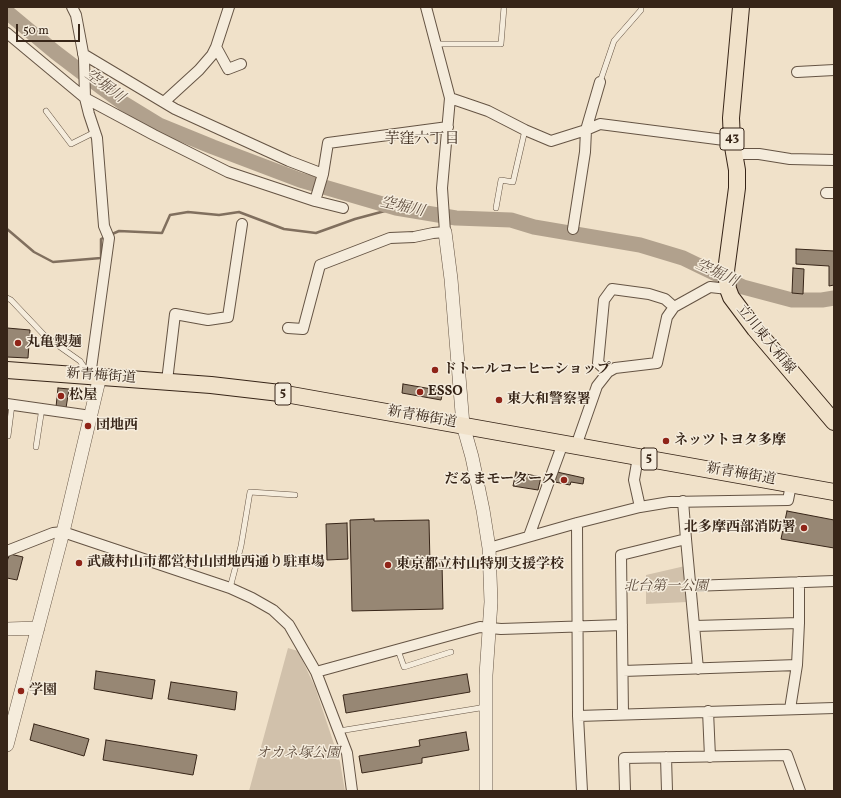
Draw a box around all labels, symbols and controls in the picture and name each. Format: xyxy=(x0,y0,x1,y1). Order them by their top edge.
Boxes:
scale bar xyxy=(18,16,82,42)
text: 50 m xyxy=(23,23,49,39)
water label: 空堀川 xyxy=(81,66,127,108)
road number: 43 xyxy=(720,128,744,150)
district label: 芋窪六丁目 xyxy=(385,131,459,149)
water label: 空堀川 xyxy=(378,194,426,222)
water label: 空堀川 xyxy=(692,256,740,292)
street label: 立川東大和線 xyxy=(732,302,798,378)
place label: 丸亀製麺 xyxy=(26,335,82,351)
marker: 丸亀製麺 xyxy=(13,338,23,348)
place label: ドトールコーヒーショップ xyxy=(443,362,610,378)
marker: ドトールコーヒーショップ xyxy=(430,365,440,375)
street label: 新青梅街道 xyxy=(65,366,137,388)
road number: 5 xyxy=(275,383,291,405)
place label: ESSO xyxy=(428,384,463,400)
marker: ESSO xyxy=(415,387,425,397)
place label: 松屋 xyxy=(69,388,97,404)
marker: 松屋 xyxy=(56,391,66,401)
place label: 東大和警察署 xyxy=(507,392,591,408)
marker: 東大和警察署 xyxy=(494,395,504,405)
street label: 新青梅街道 xyxy=(386,404,458,432)
place label: 団地西 xyxy=(96,418,138,434)
marker: 団地西 xyxy=(83,421,93,431)
place label: ネッツトヨタ多摩 xyxy=(674,433,786,449)
marker: ネッツトヨタ多摩 xyxy=(661,436,671,446)
road number: 5 xyxy=(641,448,657,470)
street label: 新青梅街道 xyxy=(705,461,777,489)
place label: だるまモータース xyxy=(445,472,556,488)
marker: だるまモータース xyxy=(559,475,569,485)
place label: 北多摩西部消防署 xyxy=(684,520,796,536)
marker: 北多摩西部消防署 xyxy=(799,523,809,533)
place label: 武蔵村山市都営村山団地西通り駐車場 xyxy=(87,555,325,571)
place label: 東京都立村山特別支援学校 xyxy=(396,557,564,573)
marker: 武蔵村山市都営村山団地西通り駐車場 xyxy=(74,558,84,568)
marker: 東京都立村山特別支援学校 xyxy=(383,560,393,570)
park label: 北台第一公園 xyxy=(624,579,708,595)
place label: 学園 xyxy=(29,683,57,699)
marker: 学園 xyxy=(16,686,26,696)
park label: オカネ塚公園 xyxy=(256,746,340,762)

